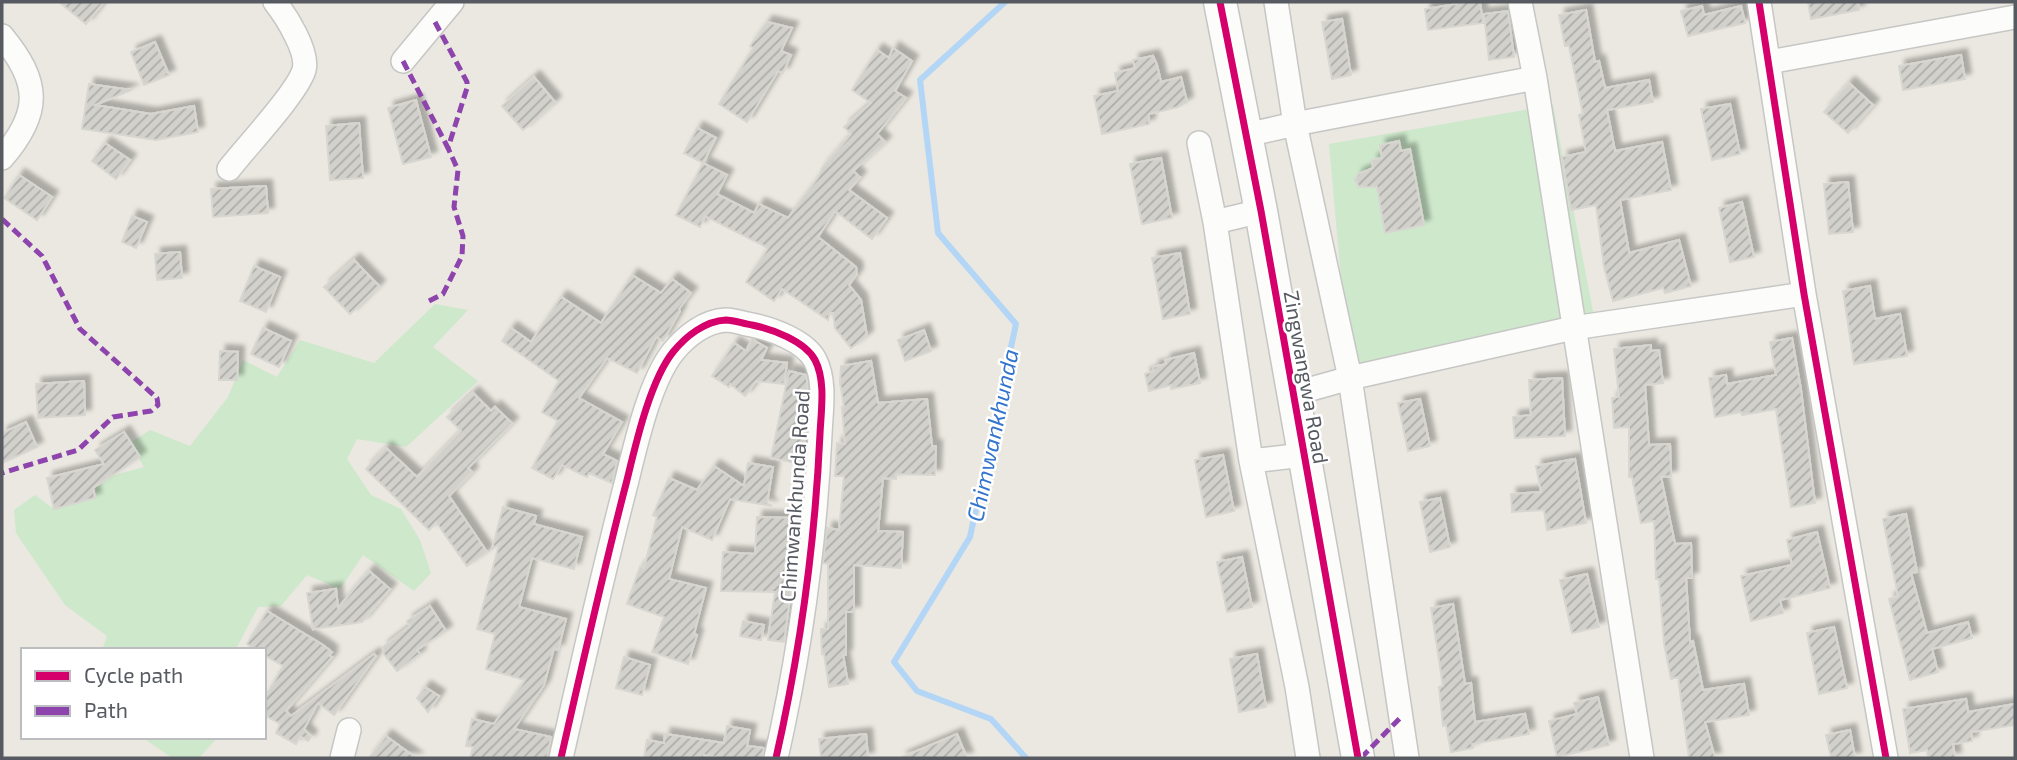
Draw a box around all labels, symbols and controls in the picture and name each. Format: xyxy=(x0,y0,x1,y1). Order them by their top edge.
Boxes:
street label: Zingwangwa Road xyxy=(1279,288,1335,466)
water label: Chimwankhunda xyxy=(960,346,1024,524)
street label: Chimwankhunda Road xyxy=(774,389,814,603)
legend xyxy=(21,648,266,739)
text: Cycle path xyxy=(84,662,183,687)
text: Path xyxy=(84,697,128,722)

